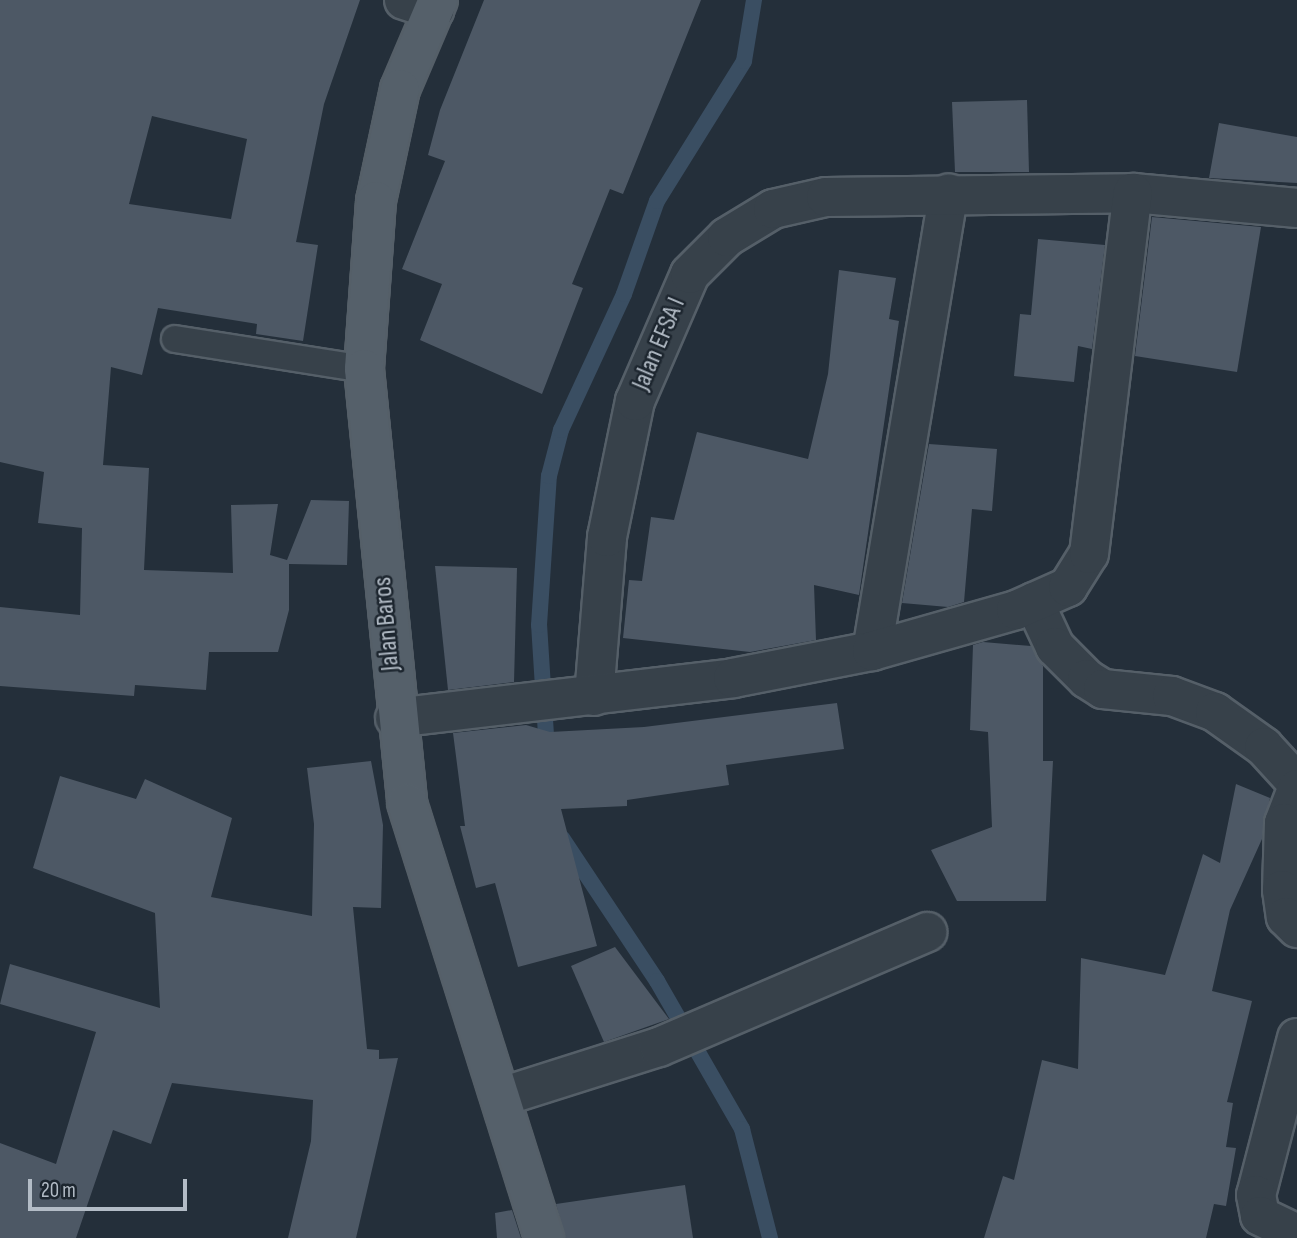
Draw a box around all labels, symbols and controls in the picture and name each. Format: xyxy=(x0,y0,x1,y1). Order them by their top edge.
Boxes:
street label: Jalan EFSA I xyxy=(626,293,692,395)
street label: Jalan Baros xyxy=(367,576,407,672)
scale bar xyxy=(32,1164,191,1208)
text: 20 m xyxy=(41,1178,76,1203)

